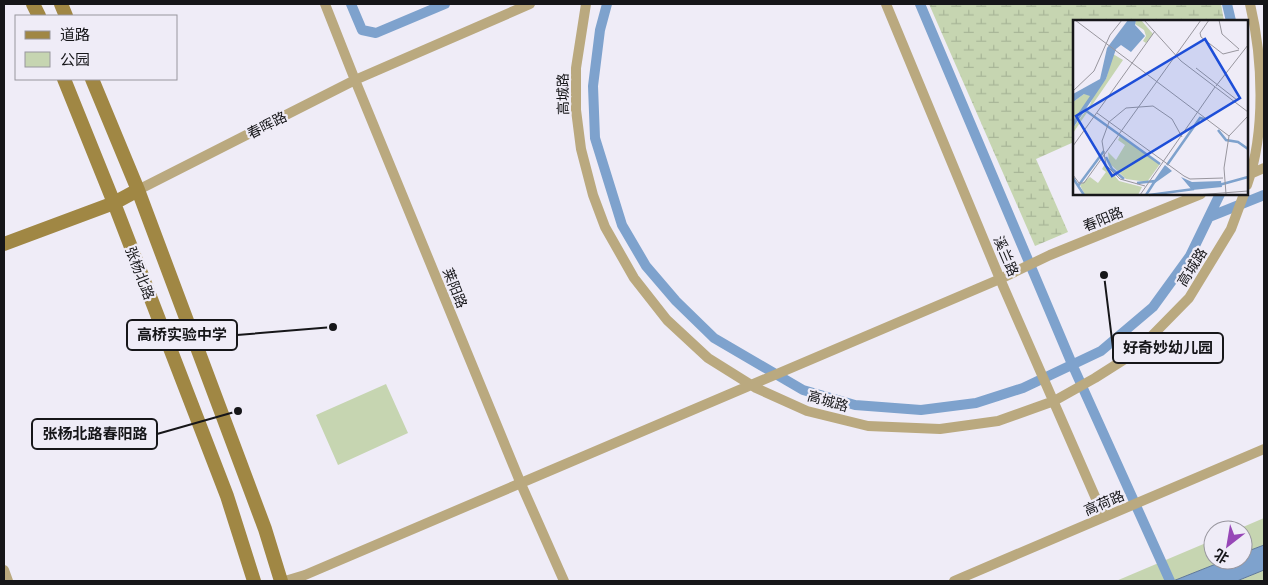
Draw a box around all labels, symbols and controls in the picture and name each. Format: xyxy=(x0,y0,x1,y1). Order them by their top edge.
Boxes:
legend xyxy=(15,15,178,80)
inset map xyxy=(1073,20,1248,195)
text: 道路 xyxy=(60,26,90,44)
text: 公园 xyxy=(60,51,90,69)
street label: 高城路 xyxy=(555,73,571,115)
street label: 春晖路 xyxy=(245,108,289,142)
street label: 春阳路 xyxy=(1081,204,1125,234)
street label: 溪兰路 xyxy=(990,234,1022,278)
street label: 张杨北路 xyxy=(122,244,158,302)
street label: 高城路 xyxy=(1174,245,1210,289)
street label: 莱阳路 xyxy=(440,266,470,310)
callout: 高桥实验中学 xyxy=(127,320,237,350)
text: 高桥实验中学 xyxy=(137,326,227,344)
callout: 好奇妙幼儿园 xyxy=(1113,333,1223,363)
text: 好奇妙幼儿园 xyxy=(1123,339,1213,357)
street label: 高城路 xyxy=(806,388,850,414)
callout: 张杨北路春阳路 xyxy=(32,419,157,449)
text: 张杨北路春阳路 xyxy=(42,425,148,443)
street label: 高荷路 xyxy=(1082,487,1126,519)
north arrow xyxy=(1203,520,1253,570)
text: 北 xyxy=(1211,546,1231,567)

